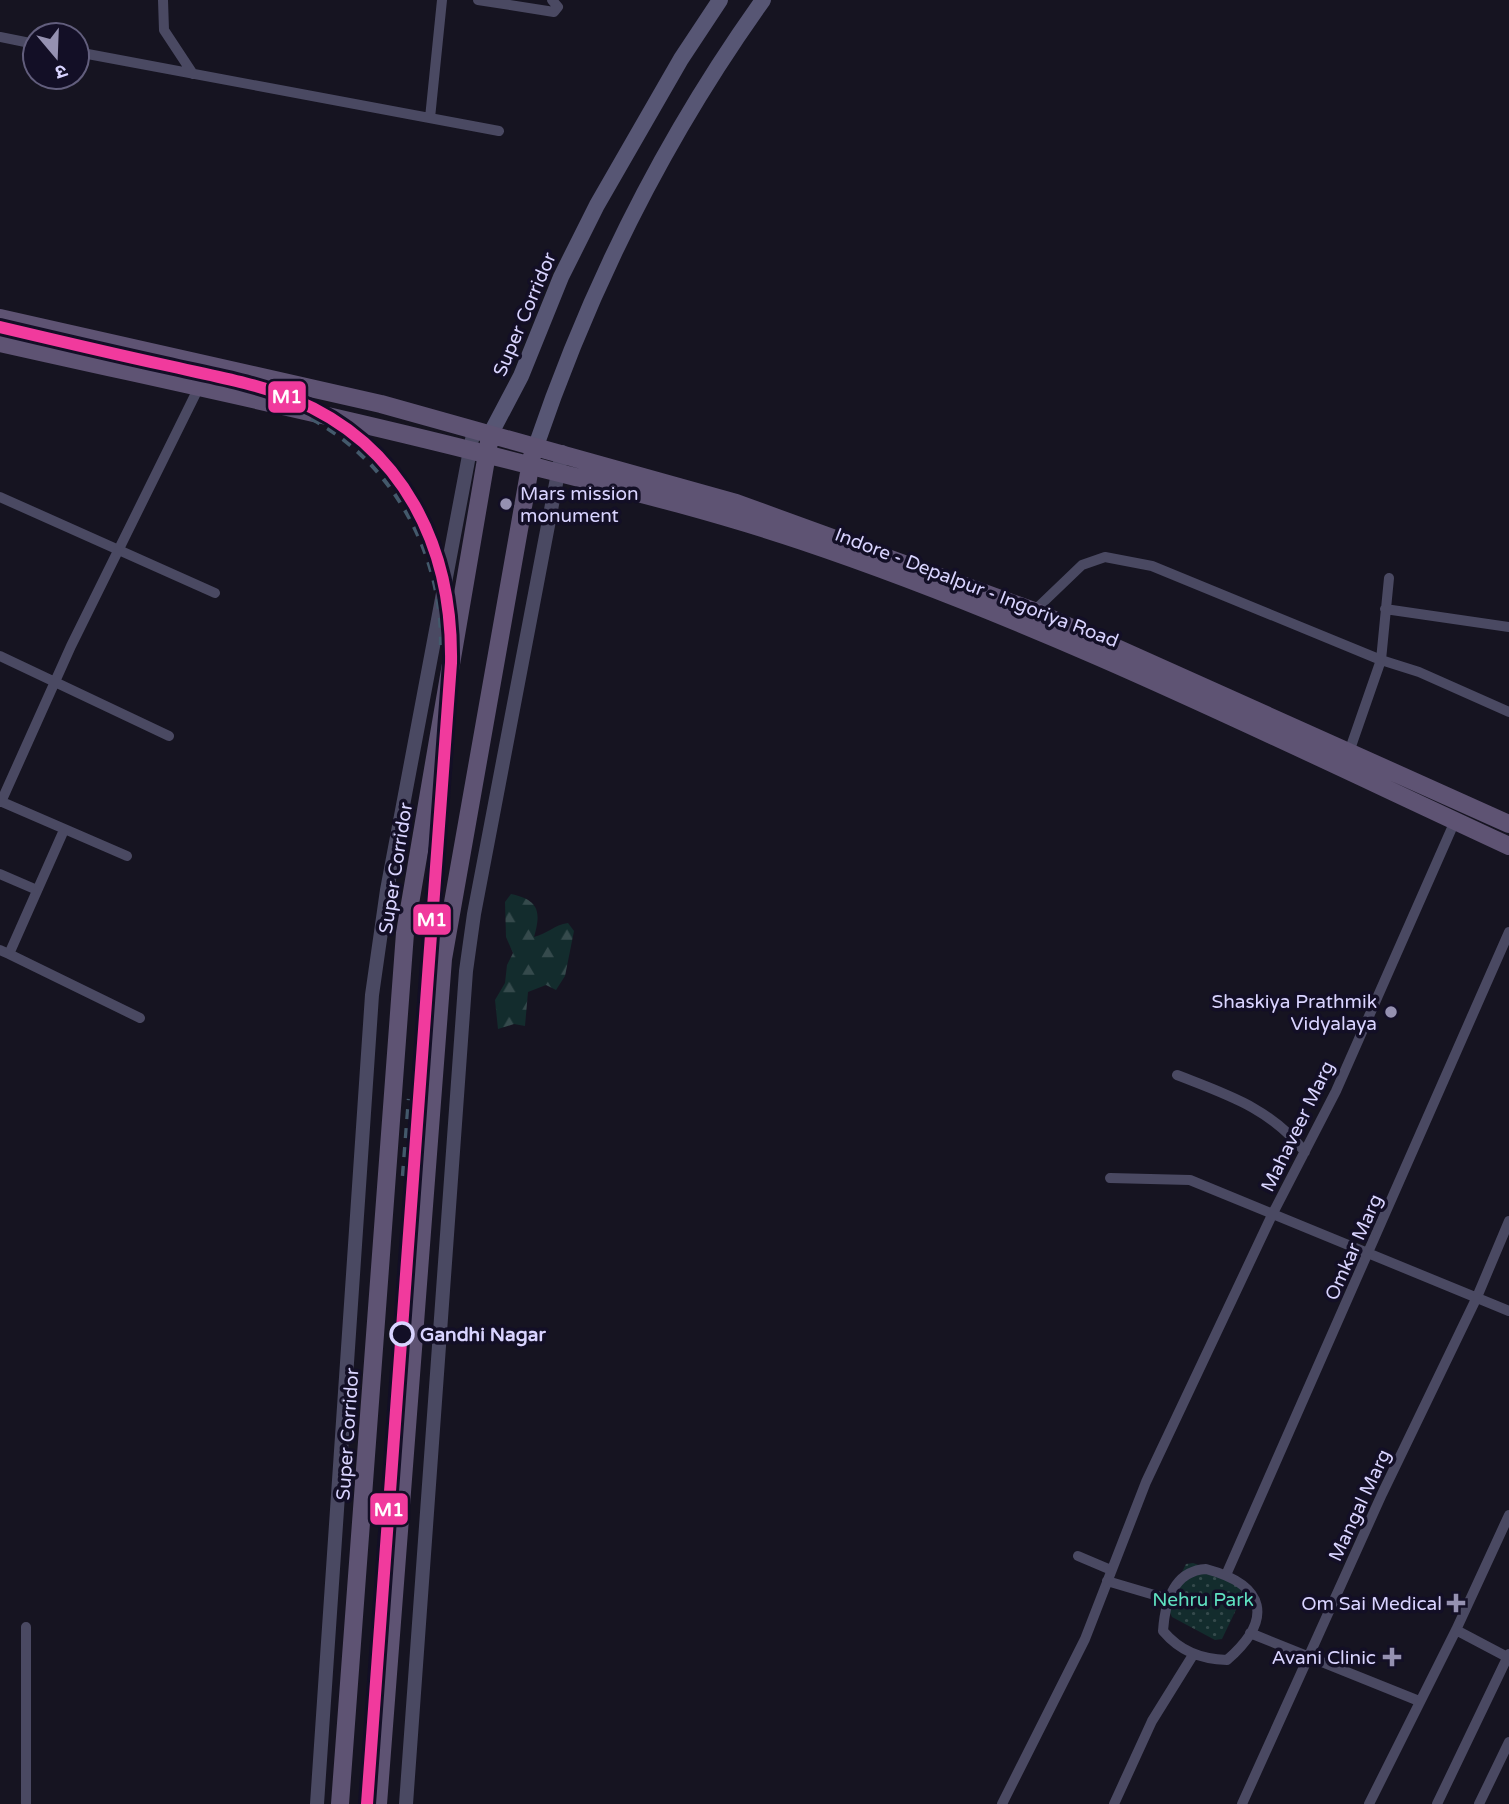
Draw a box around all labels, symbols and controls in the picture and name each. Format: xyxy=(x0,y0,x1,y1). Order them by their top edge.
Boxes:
north arrow xyxy=(21,21,91,91)
text: उ xyxy=(52,59,70,84)
street label: Super Corridor xyxy=(489,248,561,380)
line badge: M1 xyxy=(267,380,307,414)
text: M1 xyxy=(272,386,302,408)
place label: Mars mission monument xyxy=(520,483,639,527)
marker: Mars mission monument xyxy=(498,496,514,512)
street label: Indore - Depalpur - Ingoriya Road xyxy=(832,524,1122,652)
street label: Super Corridor xyxy=(375,800,417,935)
line badge: M1 xyxy=(412,903,452,936)
text: M1 xyxy=(417,909,447,931)
place label: Shaskiya Prathmik Vidyalaya xyxy=(1212,991,1377,1035)
marker: Shaskiya Prathmik Vidyalaya xyxy=(1383,1004,1399,1020)
street label: Mahaveer Marg xyxy=(1257,1057,1339,1195)
street label: Omkar Marg xyxy=(1321,1191,1387,1304)
marker: Gandhi Nagar xyxy=(390,1322,414,1346)
place label: Gandhi Nagar xyxy=(420,1324,546,1347)
street label: Super Corridor xyxy=(332,1366,364,1501)
street label: Mangal Marg xyxy=(1324,1446,1395,1565)
line badge: M1 xyxy=(369,1492,409,1526)
text: M1 xyxy=(374,1499,404,1521)
park label: Nehru Park xyxy=(1152,1589,1254,1611)
place label: Om Sai Medical xyxy=(1301,1593,1442,1615)
marker: Om Sai Medical xyxy=(1448,1595,1464,1611)
place label: Avani Clinic xyxy=(1272,1647,1376,1669)
marker: Avani Clinic xyxy=(1382,1647,1402,1667)

